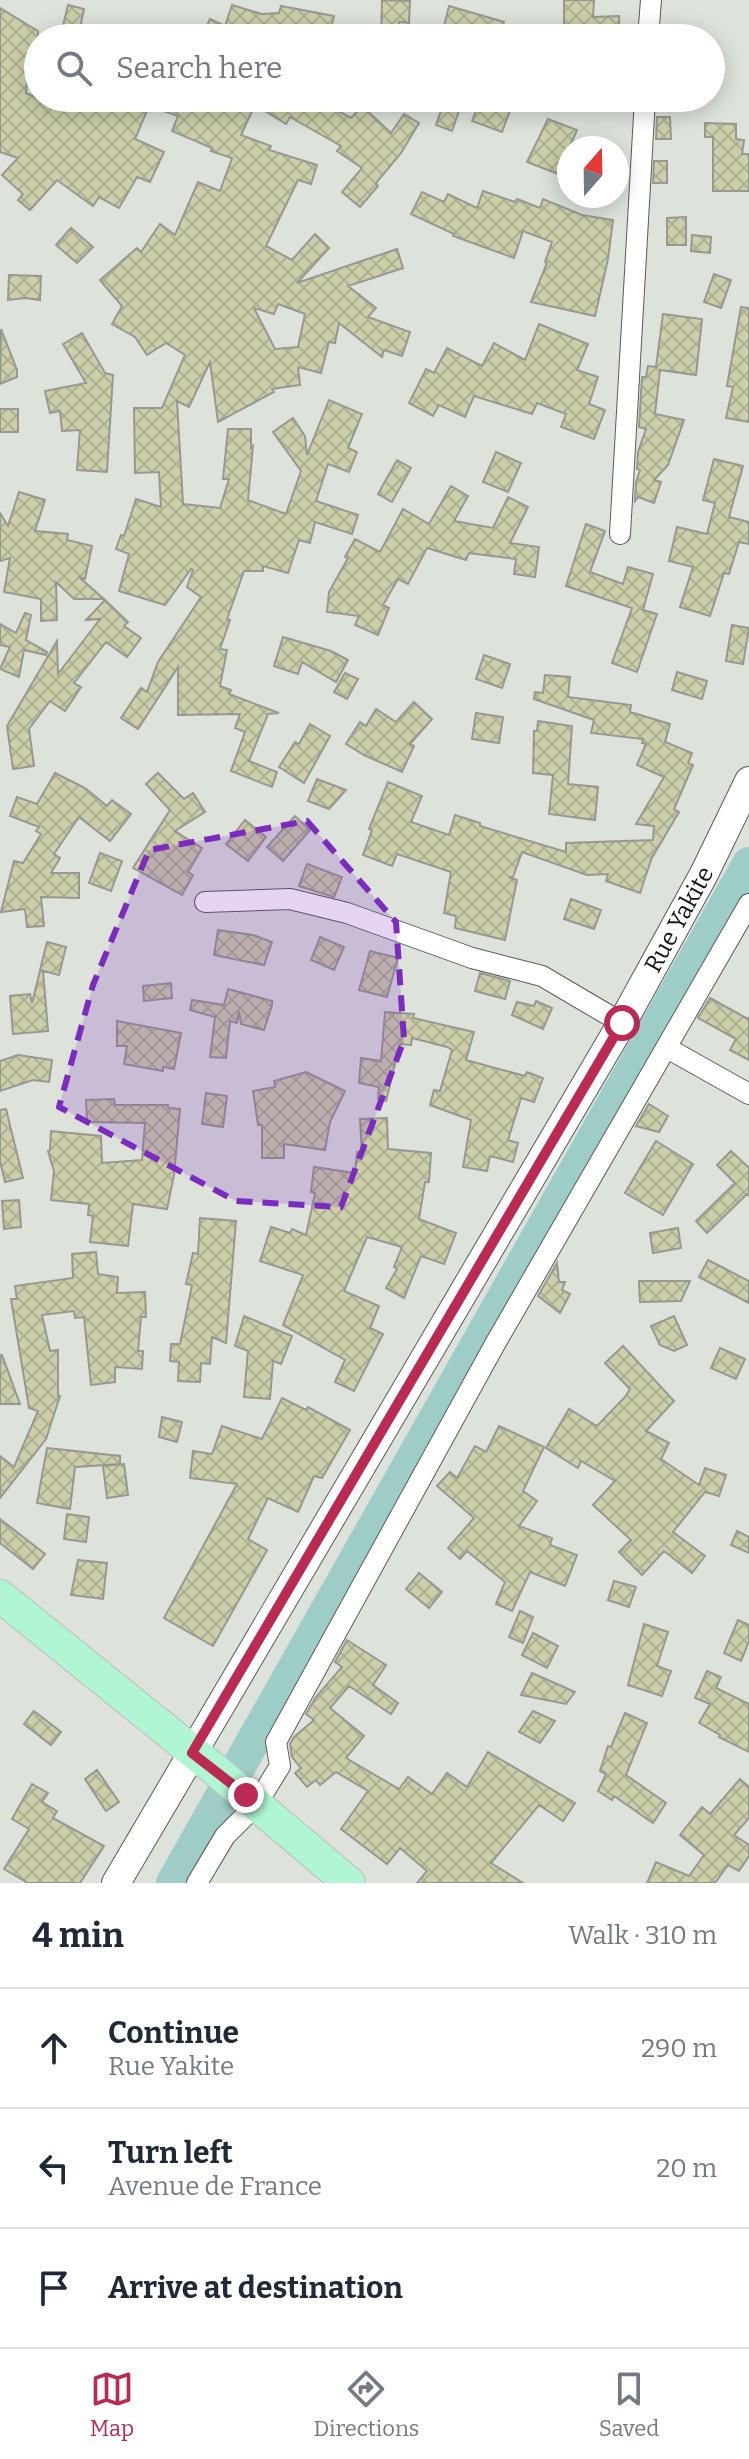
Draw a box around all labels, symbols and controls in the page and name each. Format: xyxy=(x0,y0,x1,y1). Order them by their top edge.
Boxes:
search box xyxy=(24,24,725,112)
icon: search xyxy=(52,46,96,90)
text: Search here xyxy=(116,50,283,86)
north arrow xyxy=(557,136,629,208)
street label: Rue Yakite xyxy=(639,862,719,977)
route start xyxy=(604,1005,640,1041)
route end xyxy=(228,1777,264,1813)
text: 4 min xyxy=(32,1915,124,1956)
text: Walk · 310 m xyxy=(568,1920,717,1951)
text: Continue xyxy=(108,2015,239,2051)
icon: ahead xyxy=(32,2026,76,2070)
text: 290 m xyxy=(641,2033,717,2064)
text: Rue Yakite xyxy=(108,2051,234,2082)
text: Turn left xyxy=(108,2135,233,2171)
icon: left xyxy=(32,2146,76,2190)
text: 20 m xyxy=(656,2153,717,2184)
text: Avenue de France xyxy=(108,2171,322,2202)
icon: arrive xyxy=(32,2266,76,2310)
text: Arrive at destination xyxy=(108,2270,403,2306)
tab: Map xyxy=(90,2367,134,2442)
tab: Directions xyxy=(314,2367,419,2442)
tab: Saved xyxy=(599,2367,659,2442)

